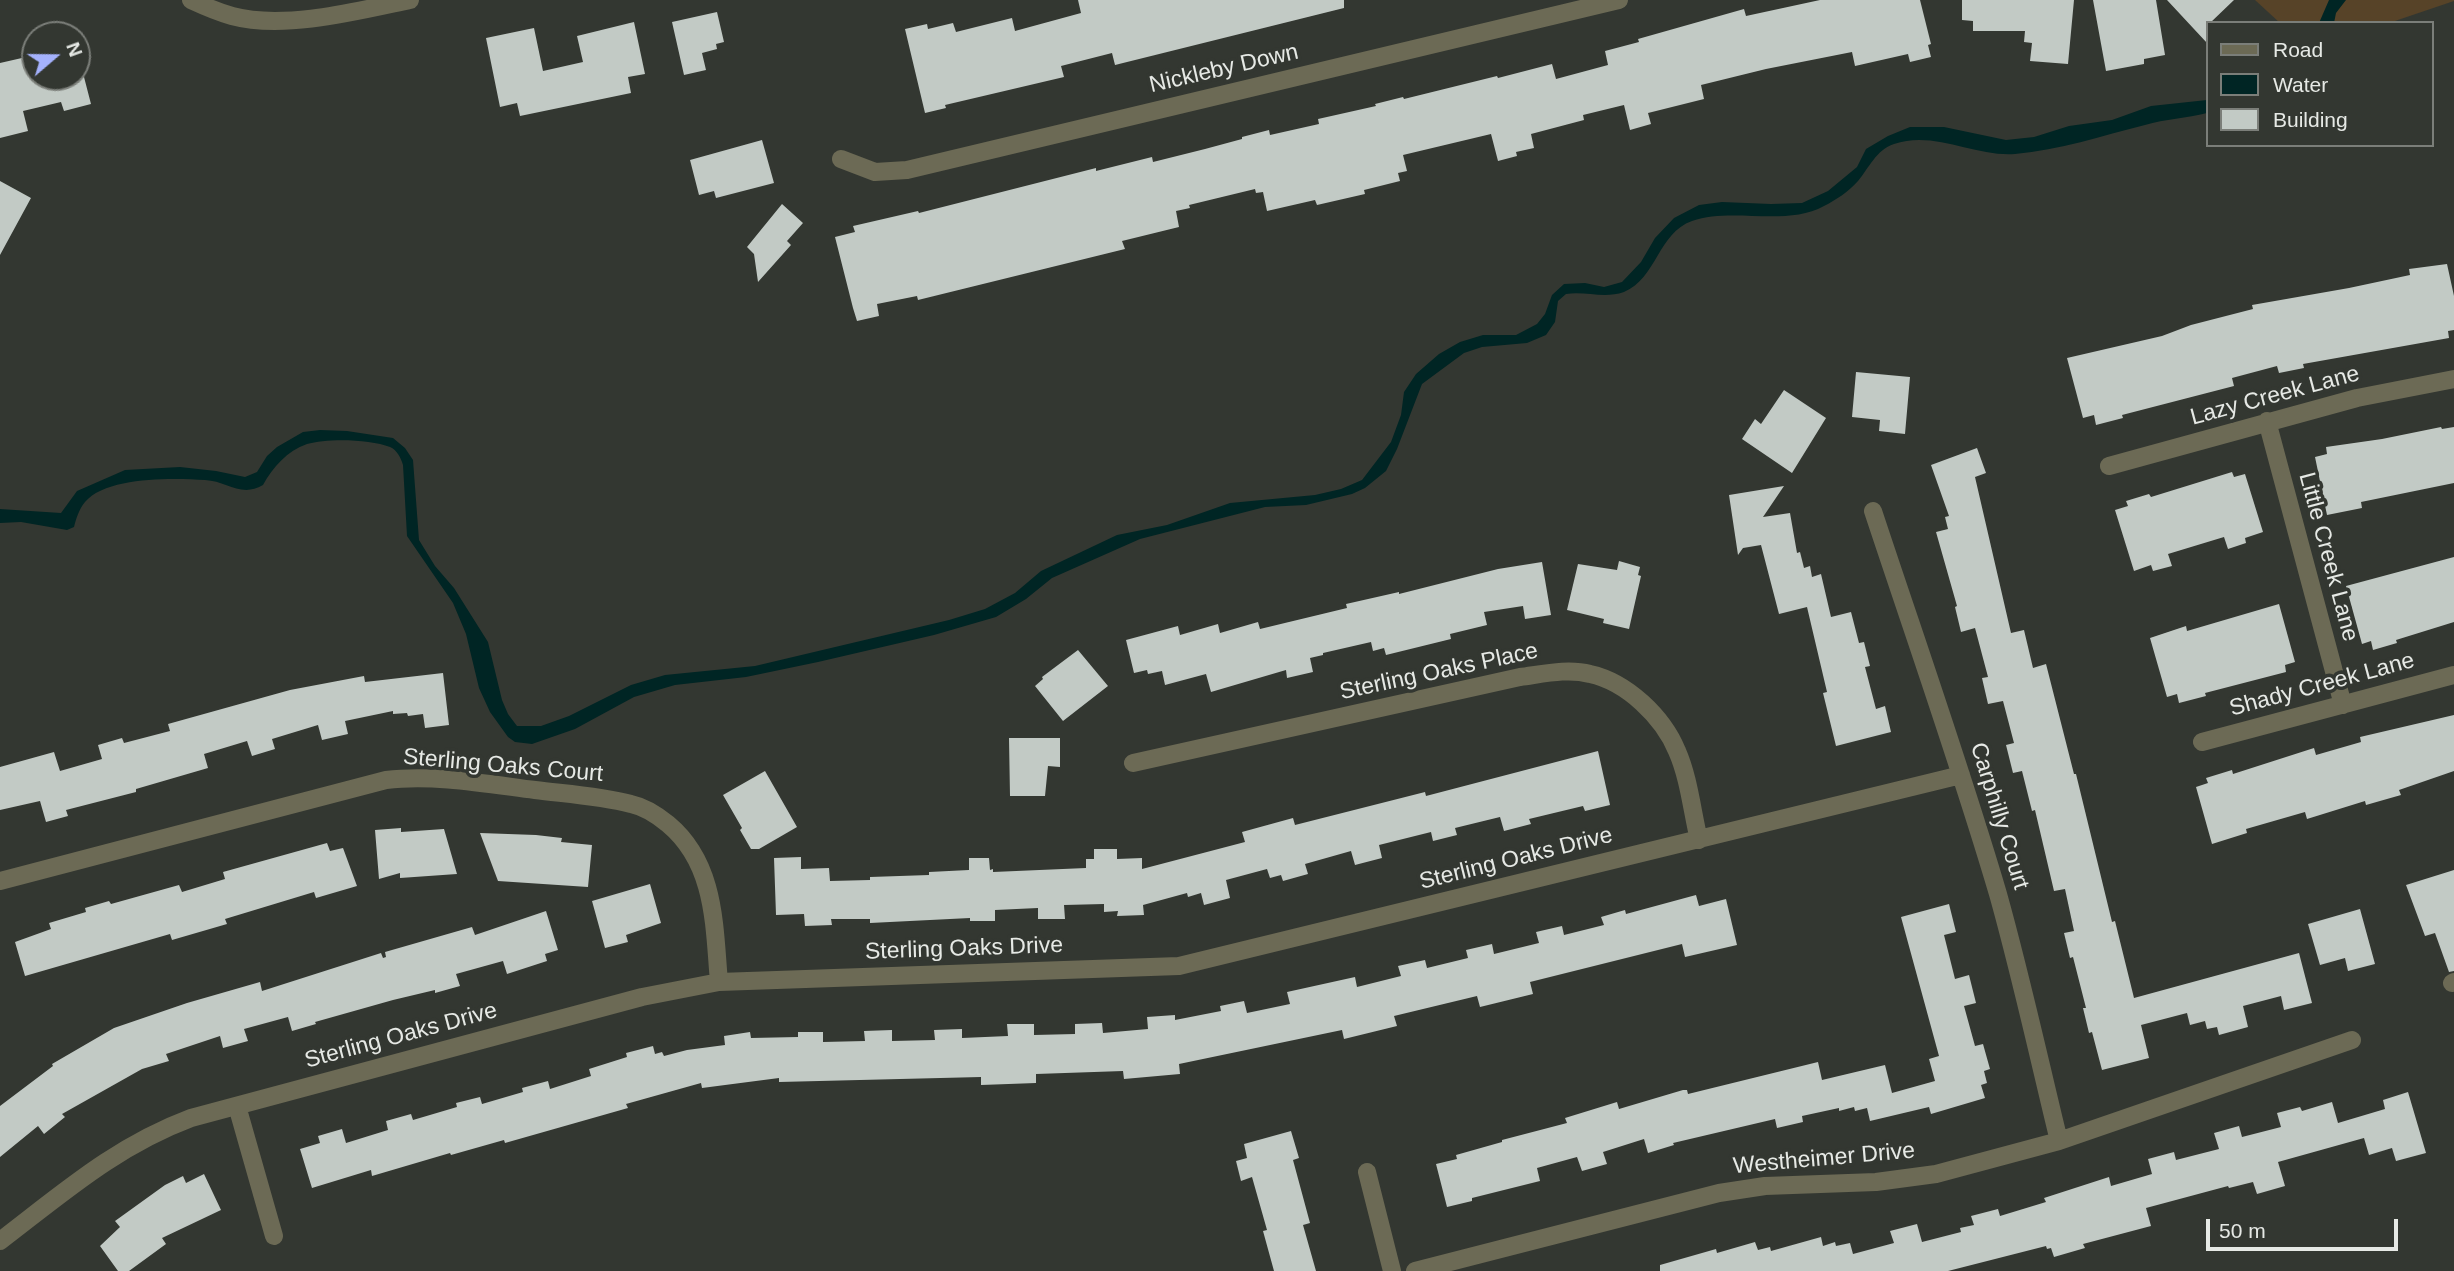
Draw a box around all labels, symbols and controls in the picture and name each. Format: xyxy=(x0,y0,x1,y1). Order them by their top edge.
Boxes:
north arrow xyxy=(21,21,91,91)
legend xyxy=(2206,21,2433,147)
street label: Nickleby Down xyxy=(1147,38,1301,100)
text: Road xyxy=(2273,38,2323,61)
text: N xyxy=(62,39,87,59)
text: Water xyxy=(2273,73,2328,96)
text: Building xyxy=(2273,108,2348,131)
street label: Lazy Creek Lane xyxy=(2187,360,2363,432)
street label: Little Creek Lane xyxy=(2292,469,2364,645)
street label: Sterling Oaks Place xyxy=(1337,638,1541,706)
street label: Shady Creek Lane xyxy=(2226,647,2418,723)
street label: Carphilly Court xyxy=(1964,739,2034,893)
street label: Sterling Oaks Court xyxy=(402,744,604,788)
street label: Sterling Oaks Drive xyxy=(1417,822,1615,896)
street label: Sterling Oaks Drive xyxy=(865,932,1063,966)
street label: Sterling Oaks Drive xyxy=(302,997,500,1075)
street label: Westheimer Drive xyxy=(1732,1137,1916,1181)
scale bar xyxy=(2209,1204,2402,1248)
text: 50 m xyxy=(2219,1219,2266,1242)

